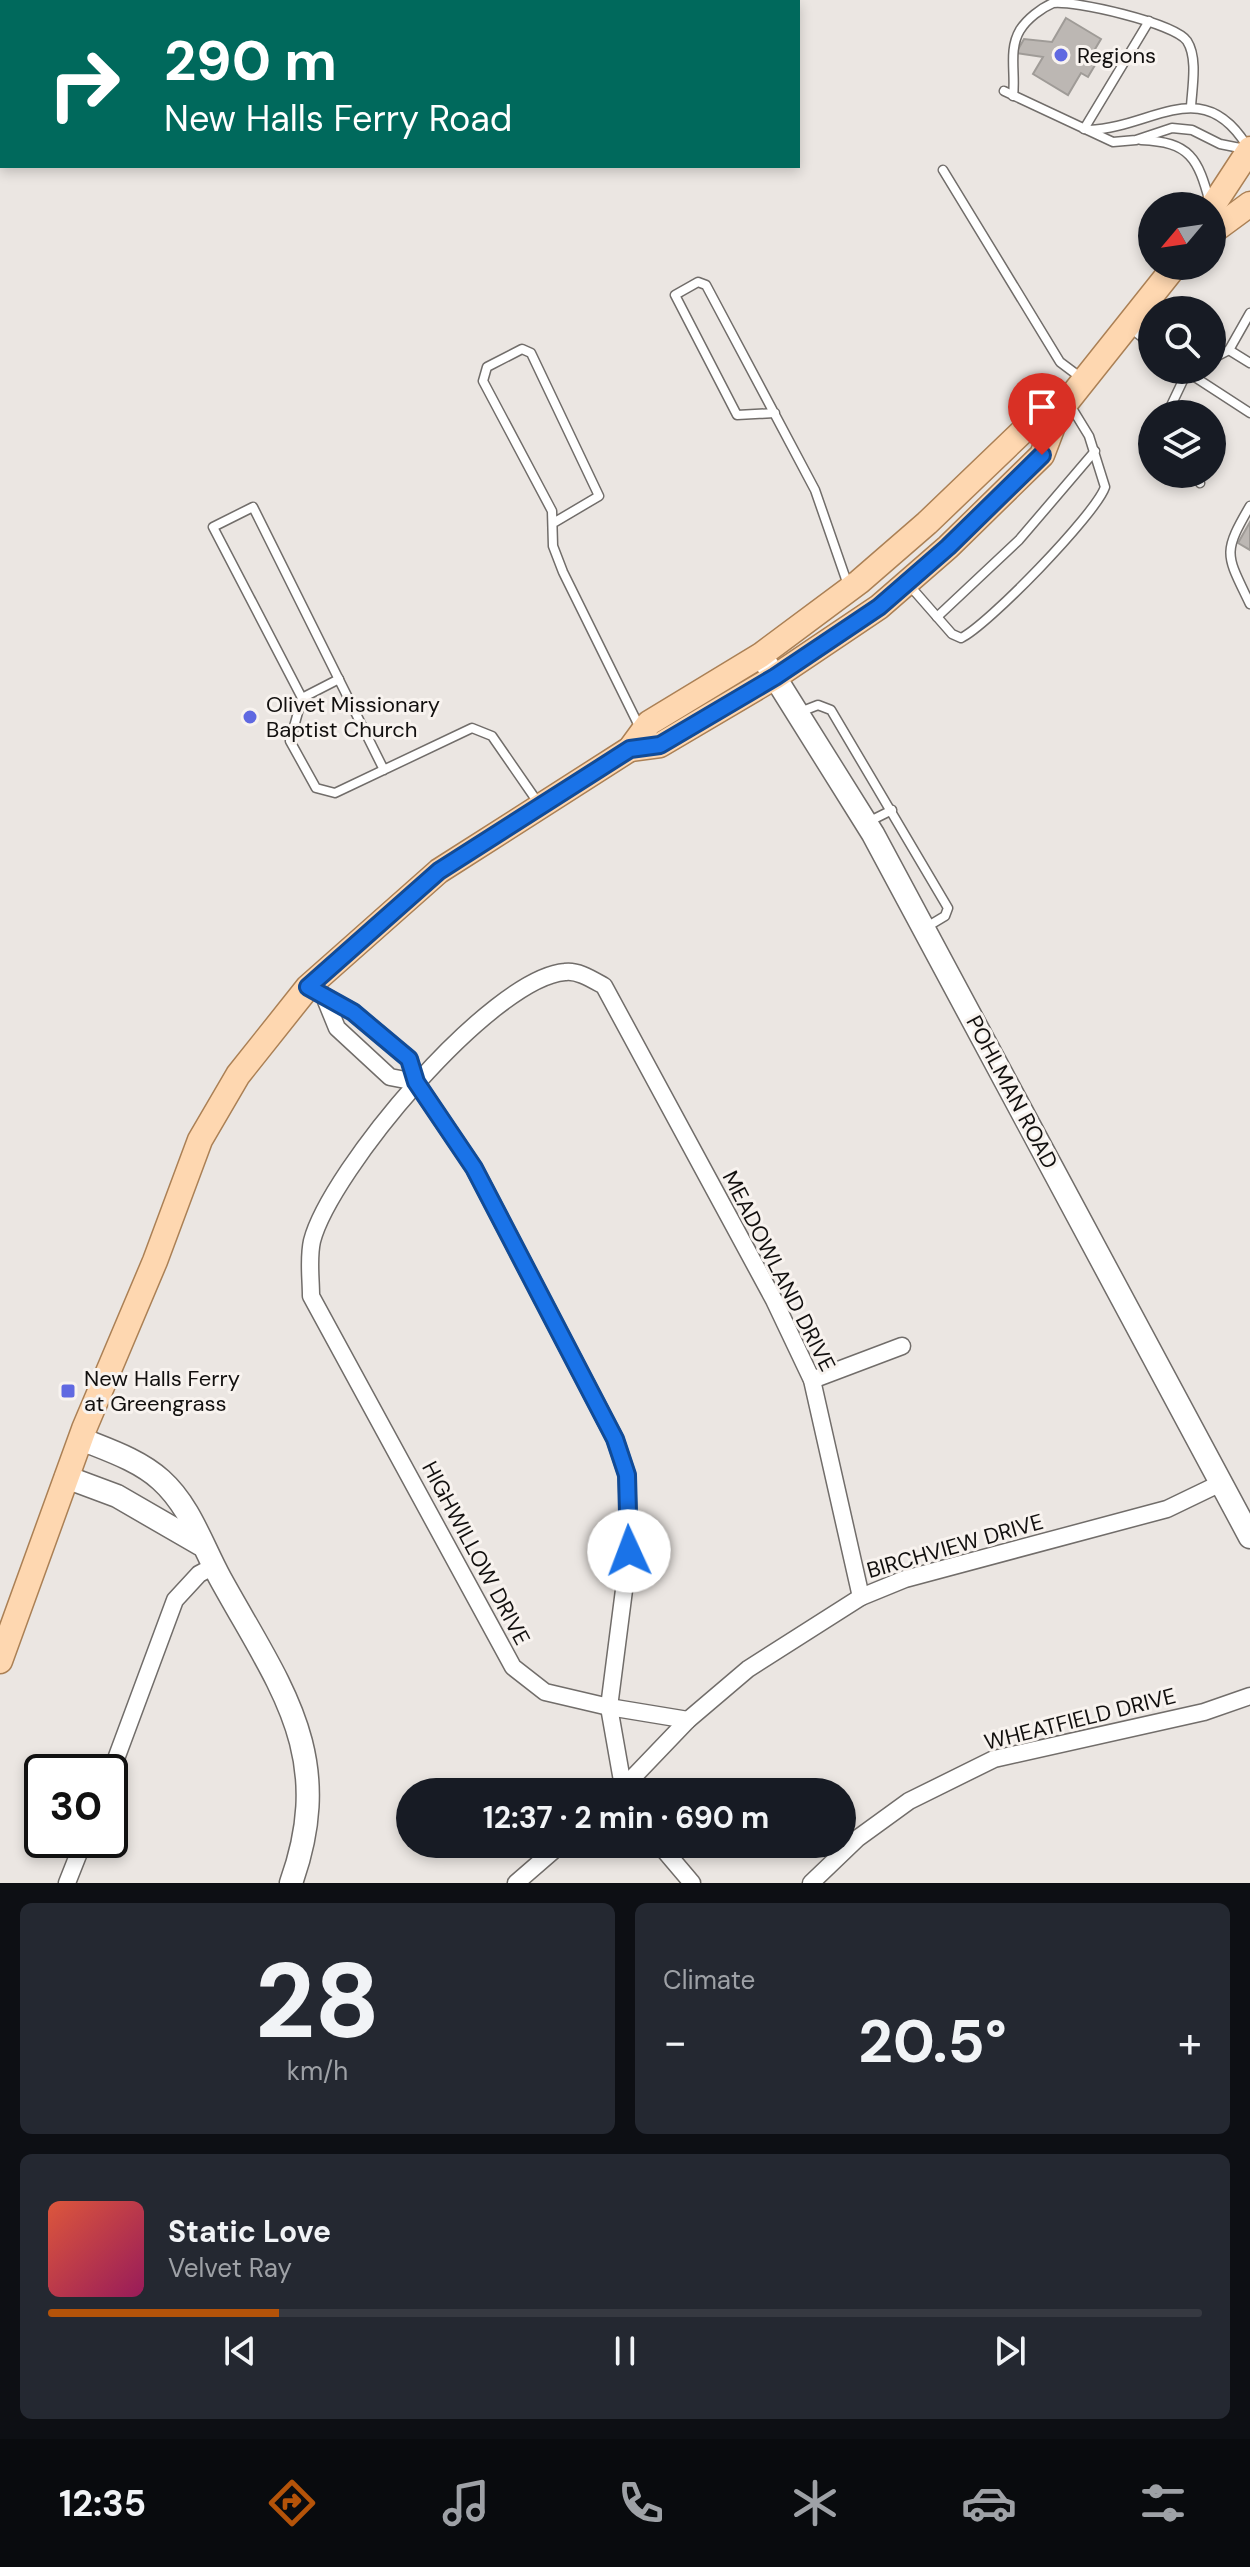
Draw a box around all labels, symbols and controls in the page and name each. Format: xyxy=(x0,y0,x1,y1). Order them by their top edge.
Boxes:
text: 290 m xyxy=(164,24,337,97)
icon: right xyxy=(32,32,136,136)
place label: Regions xyxy=(1077,41,1156,70)
marker: Regions xyxy=(1052,46,1070,64)
text: New Halls Ferry Road xyxy=(164,95,512,142)
north arrow xyxy=(1138,192,1226,280)
map controls xyxy=(1138,192,1226,488)
button: search xyxy=(1138,296,1226,384)
pin xyxy=(1008,373,1076,455)
icon: arrive xyxy=(1020,385,1064,429)
button: layers xyxy=(1138,400,1226,488)
place label: Olivet Missionary Baptist Church xyxy=(266,690,440,744)
marker: Olivet Missionary Baptist Church xyxy=(241,708,259,726)
street label: POHLMAN ROAD xyxy=(959,1010,1065,1174)
street label: MEADOWLAND DRIVE xyxy=(716,1166,842,1376)
place label: New Halls Ferry at Greengrass xyxy=(84,1364,240,1418)
marker: New Halls Ferry at Greengrass xyxy=(59,1382,77,1400)
street label: HIGHWILLOW DRIVE xyxy=(415,1456,537,1650)
street label: BIRCHVIEW DRIVE xyxy=(863,1507,1047,1585)
position arrow xyxy=(587,1509,671,1593)
street label: WHEATFIELD DRIVE xyxy=(981,1681,1179,1757)
speed limit sign: 30 xyxy=(24,1754,128,1858)
text: 12:37 · 2 min · 690 m xyxy=(483,1798,769,1837)
text: 28 xyxy=(255,1934,380,2069)
text: Climate xyxy=(663,1963,755,1997)
text: 20.5° xyxy=(858,2002,1007,2081)
text: − xyxy=(663,2013,687,2071)
text: + xyxy=(1178,2013,1202,2071)
text: km/h xyxy=(287,2054,348,2088)
text: Static Love xyxy=(168,2212,331,2251)
text: Velvet Ray xyxy=(168,2251,292,2285)
icon: previous xyxy=(218,2329,262,2373)
icon: pause xyxy=(603,2329,647,2373)
icon: next xyxy=(988,2329,1032,2373)
icon: directions xyxy=(264,2475,320,2531)
icon: music xyxy=(438,2475,494,2531)
icon: phone xyxy=(613,2475,669,2531)
icon: climate xyxy=(787,2475,843,2531)
icon: car xyxy=(961,2475,1017,2531)
icon: filters xyxy=(1135,2475,1191,2531)
text: 12:35 xyxy=(59,2480,146,2527)

